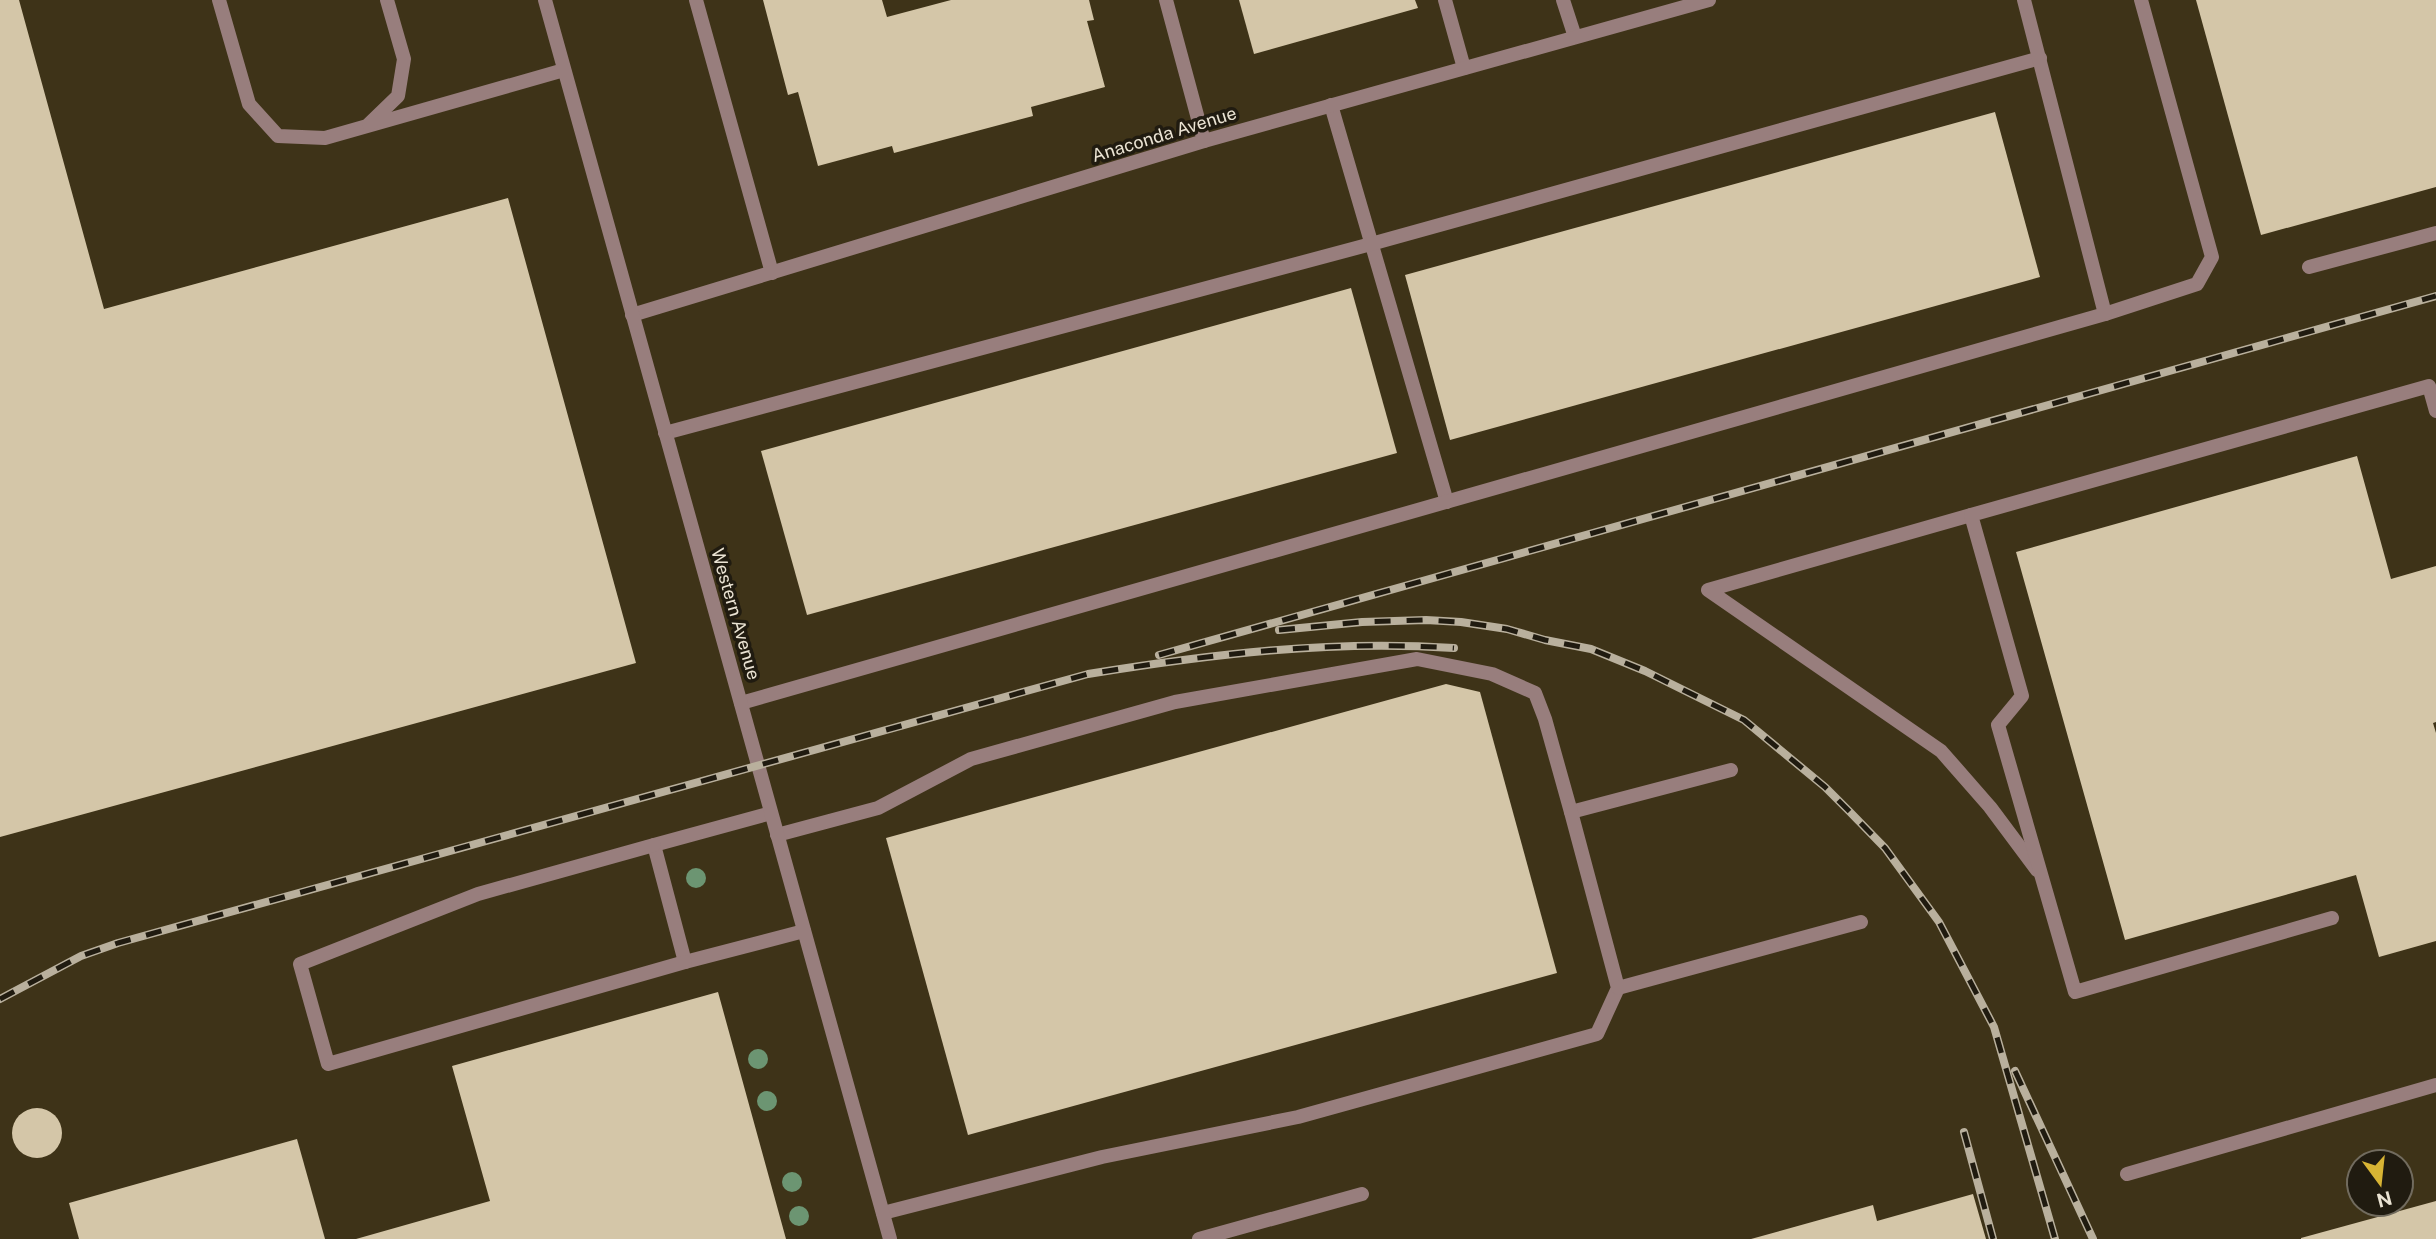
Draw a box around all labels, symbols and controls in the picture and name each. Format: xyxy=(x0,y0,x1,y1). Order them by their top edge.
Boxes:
street label: Anaconda Avenue xyxy=(1089,102,1239,166)
street label: Western Avenue xyxy=(707,546,765,682)
north arrow xyxy=(2345,1148,2415,1218)
text: N xyxy=(2374,1187,2394,1212)

